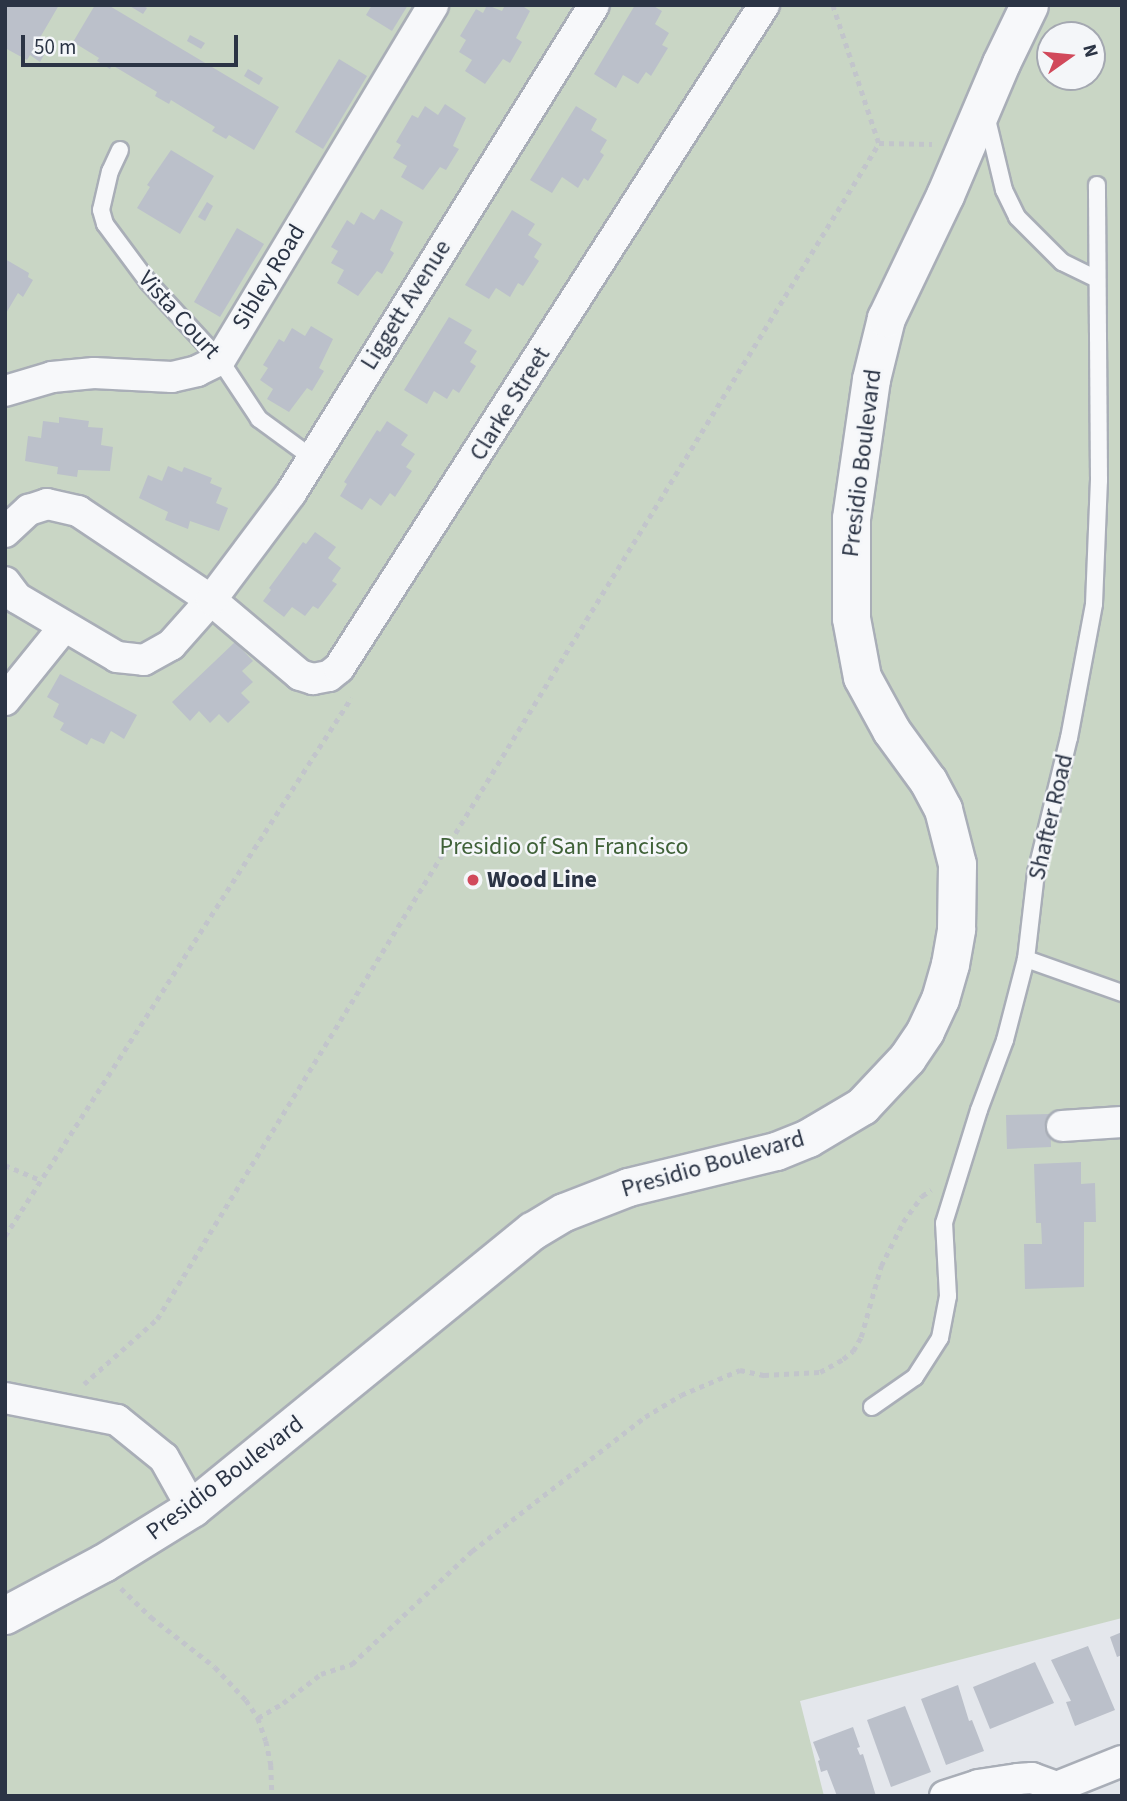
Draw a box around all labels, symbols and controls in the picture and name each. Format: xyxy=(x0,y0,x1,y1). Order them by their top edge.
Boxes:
scale bar xyxy=(24,21,242,65)
north arrow xyxy=(1036,21,1106,91)
text: 50 m xyxy=(34,32,76,62)
text: N xyxy=(1075,41,1105,61)
street label: Sibley Road xyxy=(226,219,312,335)
street label: Liggett Avenue xyxy=(355,235,457,375)
street label: Vista Court xyxy=(132,265,226,365)
street label: Clarke Street xyxy=(464,342,556,466)
street label: Presidio Boulevard xyxy=(836,367,888,559)
street label: Shafter Road xyxy=(1023,751,1079,883)
park label: Presidio of San Francisco xyxy=(440,833,688,861)
place label: Wood Line xyxy=(487,866,597,894)
marker: Wood Line xyxy=(465,872,481,888)
street label: Presidio Boulevard xyxy=(618,1124,808,1204)
street label: Presidio Boulevard xyxy=(141,1410,309,1546)

